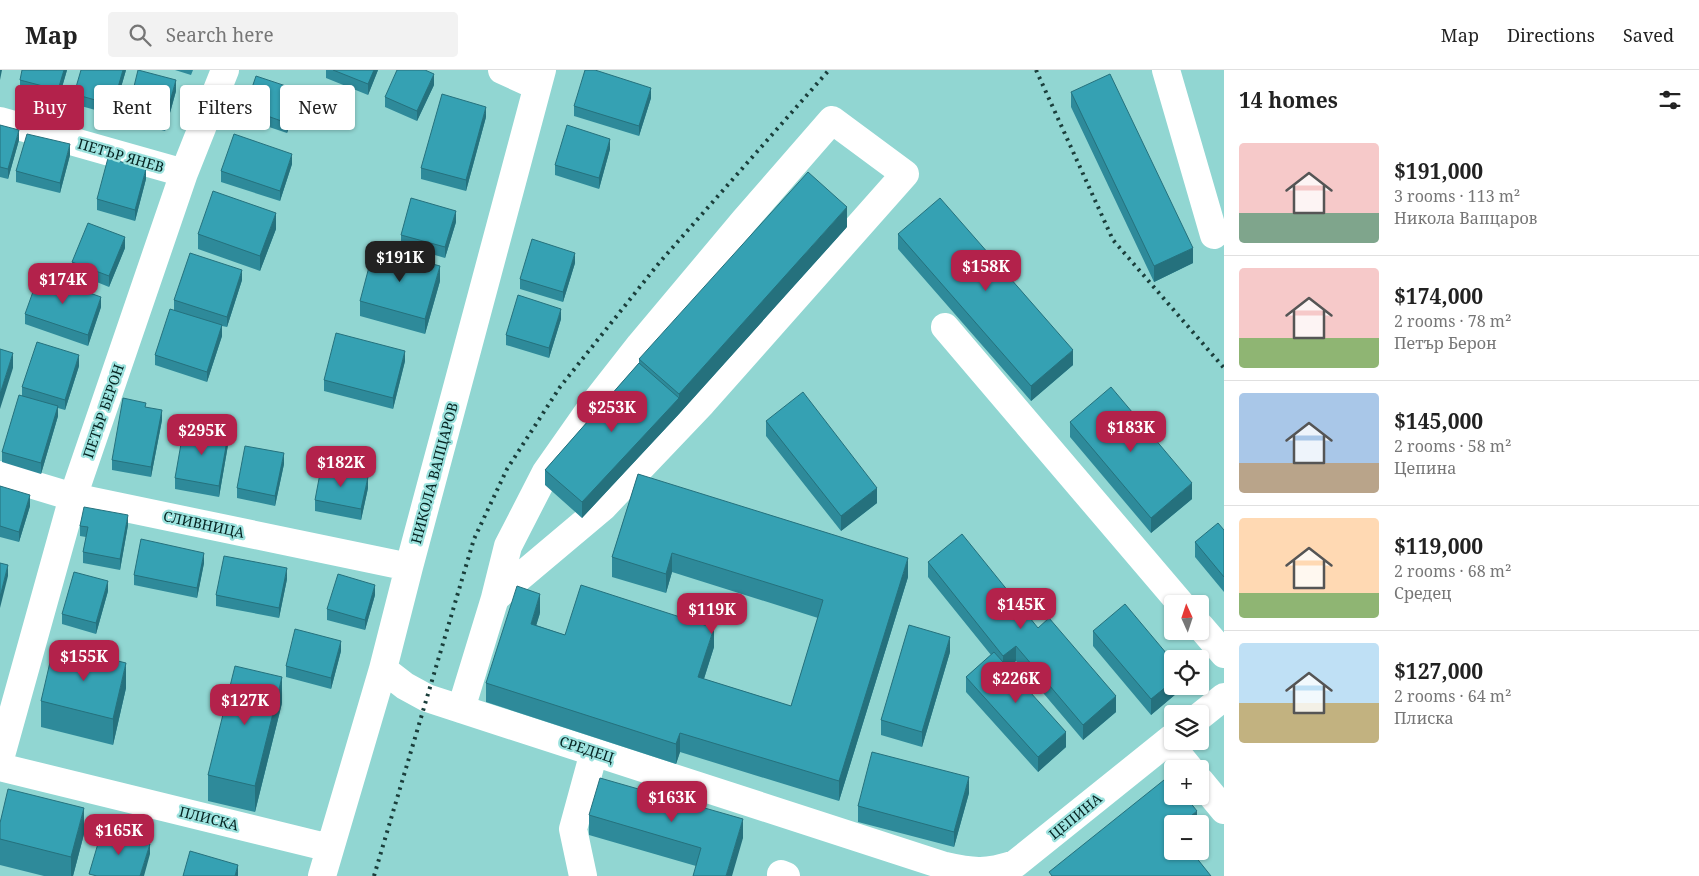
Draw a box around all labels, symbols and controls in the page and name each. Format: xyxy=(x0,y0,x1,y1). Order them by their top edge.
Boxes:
search box xyxy=(108,12,458,57)
text: Map xyxy=(25,18,78,51)
icon: search xyxy=(126,21,154,49)
text: Search here xyxy=(166,22,274,48)
text: Map xyxy=(1441,23,1479,47)
text: Directions xyxy=(1507,23,1595,47)
text: Saved xyxy=(1623,23,1674,47)
chip: Buy xyxy=(15,85,84,130)
chip: Rent xyxy=(94,85,170,130)
chip: Filters xyxy=(180,85,270,130)
chip: New xyxy=(280,85,355,130)
text: 14 homes xyxy=(1239,86,1338,114)
icon: filters xyxy=(1656,86,1684,114)
street label: ПЕТЪР ЯНЕВ xyxy=(76,134,166,176)
text: $191,000 xyxy=(1394,157,1483,185)
icon: home xyxy=(1279,163,1339,223)
text: 3 rooms · 113 m² xyxy=(1394,185,1520,207)
text: Никола Вапцаров xyxy=(1394,207,1537,229)
pin: $191K xyxy=(365,240,435,283)
text: $191K xyxy=(376,246,424,268)
pin: $158K xyxy=(951,250,1021,292)
text: $158K xyxy=(962,255,1010,277)
pin: $174K xyxy=(28,262,98,305)
text: $174K xyxy=(39,268,87,290)
text: $174,000 xyxy=(1394,282,1483,310)
icon: home xyxy=(1279,288,1339,348)
text: 2 rooms · 78 m² xyxy=(1394,310,1511,332)
text: Петър Берон xyxy=(1394,332,1497,354)
street label: ПЕТЪР БЕРОН xyxy=(78,361,128,461)
pin: $253K xyxy=(577,390,647,433)
text: $253K xyxy=(588,396,636,418)
street label: НИКОЛА ВАПЦАРОВ xyxy=(406,400,462,546)
text: $145,000 xyxy=(1394,407,1483,435)
pin: $183K xyxy=(1096,410,1166,453)
icon: home xyxy=(1279,413,1339,473)
pin: $295K xyxy=(167,414,237,456)
text: $183K xyxy=(1107,416,1155,438)
text: $295K xyxy=(178,419,226,441)
text: 2 rooms · 58 m² xyxy=(1394,435,1511,457)
pin: $182K xyxy=(306,446,376,488)
text: $182K xyxy=(317,451,365,473)
text: Цепина xyxy=(1394,457,1456,479)
street label: СЛИВНИЦА xyxy=(162,506,247,542)
text: $119,000 xyxy=(1394,532,1483,560)
icon: home xyxy=(1279,538,1339,598)
text: 2 rooms · 68 m² xyxy=(1394,560,1511,582)
text: Средец xyxy=(1394,582,1452,604)
pin: $145K xyxy=(986,588,1056,630)
pin: $119K xyxy=(677,592,747,635)
text: $145K xyxy=(997,593,1045,615)
north arrow xyxy=(1164,595,1209,640)
map controls xyxy=(1164,595,1209,860)
text: $119K xyxy=(688,598,736,620)
pin: $155K xyxy=(49,640,119,682)
text: $155K xyxy=(60,645,108,667)
button: locate xyxy=(1164,650,1209,695)
text: $127,000 xyxy=(1394,657,1483,685)
pin: $226K xyxy=(981,662,1051,704)
icon: home xyxy=(1279,663,1339,723)
text: $226K xyxy=(992,667,1040,689)
pin: $127K xyxy=(210,684,280,726)
text: 2 rooms · 64 m² xyxy=(1394,685,1511,707)
text: $127K xyxy=(221,689,269,711)
button: layers xyxy=(1164,705,1209,750)
text: Плиска xyxy=(1394,707,1454,729)
street label: СРЕДЕЦ xyxy=(557,731,617,767)
button: + xyxy=(1164,760,1209,805)
pin: $163K xyxy=(637,780,707,823)
text: $163K xyxy=(648,786,696,808)
street label: ЦЕПИНА xyxy=(1044,789,1106,843)
street label: ПЛИСКА xyxy=(177,801,241,835)
pin: $165K xyxy=(84,814,154,856)
button: − xyxy=(1164,815,1209,860)
text: $165K xyxy=(95,819,143,841)

